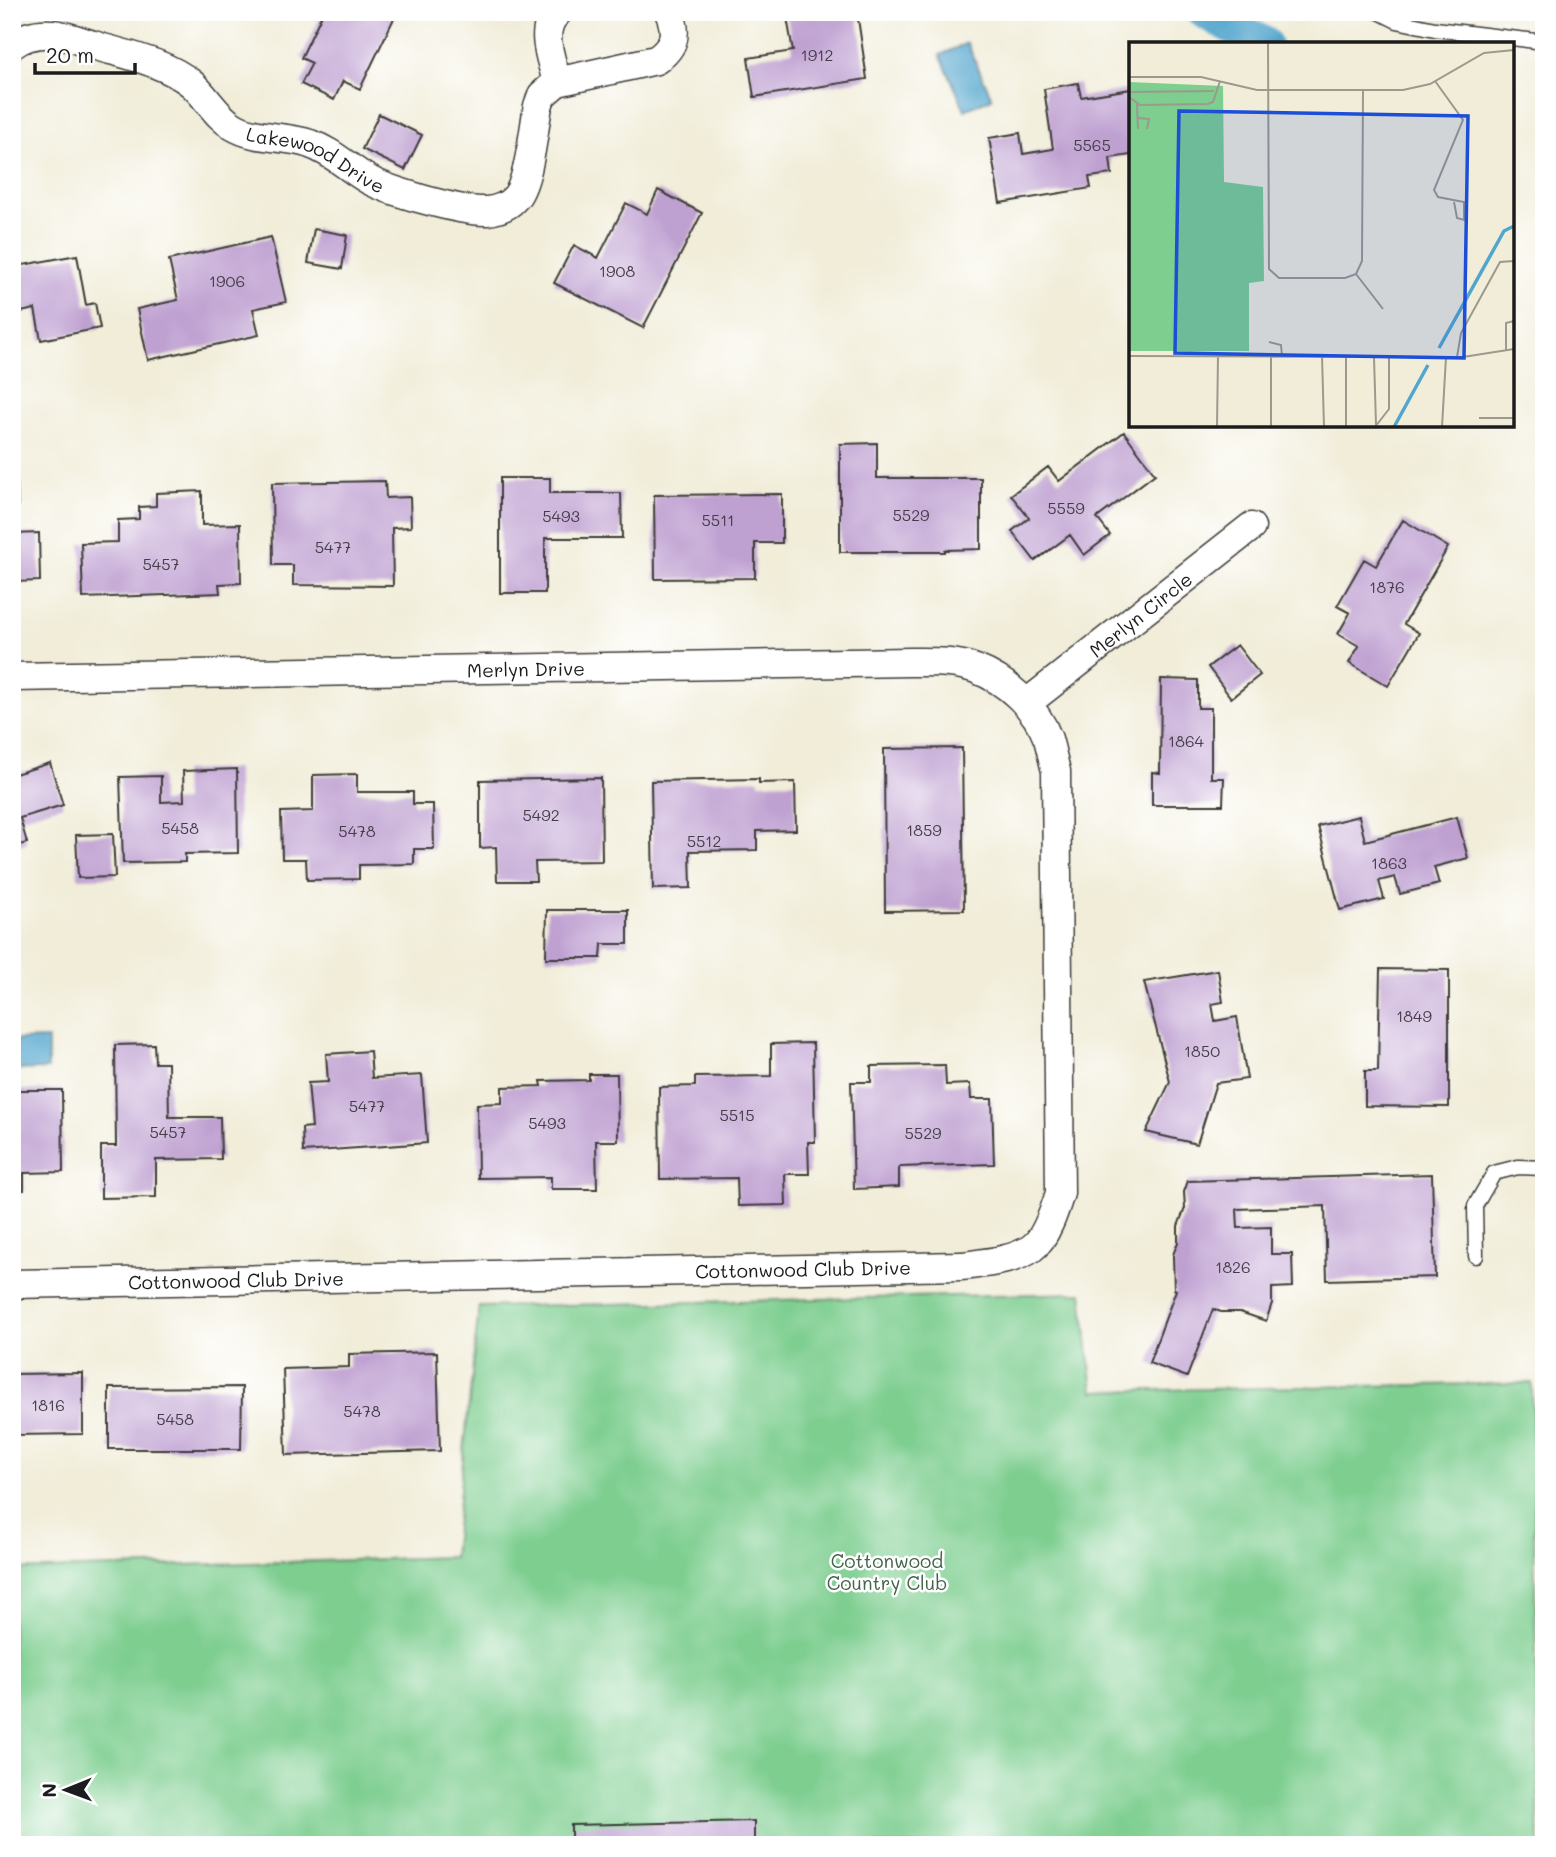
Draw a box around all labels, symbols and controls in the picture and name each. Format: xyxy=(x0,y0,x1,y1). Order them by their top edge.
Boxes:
scale bar xyxy=(35,32,135,76)
text: 20 m xyxy=(46,41,94,68)
inset map xyxy=(1129,42,1514,427)
house number: 1912 xyxy=(801,44,833,65)
street label: Lakewood Drive xyxy=(244,120,388,198)
house number: 5565 xyxy=(1073,134,1111,155)
house number: 1908 xyxy=(599,260,635,281)
house number: 1906 xyxy=(209,270,245,291)
house number: 5559 xyxy=(1047,497,1085,518)
house number: 5529 xyxy=(892,504,930,525)
house number: 5493 xyxy=(542,505,580,526)
house number: 5511 xyxy=(702,509,734,530)
house number: 5477 xyxy=(315,536,351,557)
house number: 5457 xyxy=(143,553,180,574)
street label: Merlyn Circle xyxy=(1084,566,1197,662)
house number: 1876 xyxy=(1369,576,1405,597)
street label: Merlyn Drive xyxy=(467,655,585,682)
house number: 1864 xyxy=(1168,730,1205,751)
house number: 5492 xyxy=(522,804,560,825)
house number: 5458 xyxy=(161,817,199,838)
house number: 1859 xyxy=(906,819,942,840)
house number: 5478 xyxy=(338,820,376,841)
house number: 5512 xyxy=(687,830,721,851)
house number: 1863 xyxy=(1371,852,1407,873)
house number: 1849 xyxy=(1396,1005,1432,1026)
house number: 1850 xyxy=(1184,1040,1220,1061)
house number: 5477 xyxy=(349,1095,385,1116)
house number: 5515 xyxy=(719,1104,755,1125)
house number: 5493 xyxy=(528,1112,566,1133)
house number: 5457 xyxy=(150,1121,187,1142)
house number: 5529 xyxy=(904,1122,942,1143)
street label: Cottonwood Club Drive xyxy=(695,1255,911,1283)
house number: 1826 xyxy=(1215,1256,1251,1277)
street label: Cottonwood Club Drive xyxy=(128,1266,344,1294)
house number: 1816 xyxy=(31,1394,65,1415)
house number: 5478 xyxy=(343,1400,381,1421)
house number: 5458 xyxy=(156,1408,194,1429)
park label: Cottonwood Country Club xyxy=(827,1548,947,1595)
north arrow xyxy=(32,1756,102,1826)
text: N xyxy=(36,1783,61,1798)

